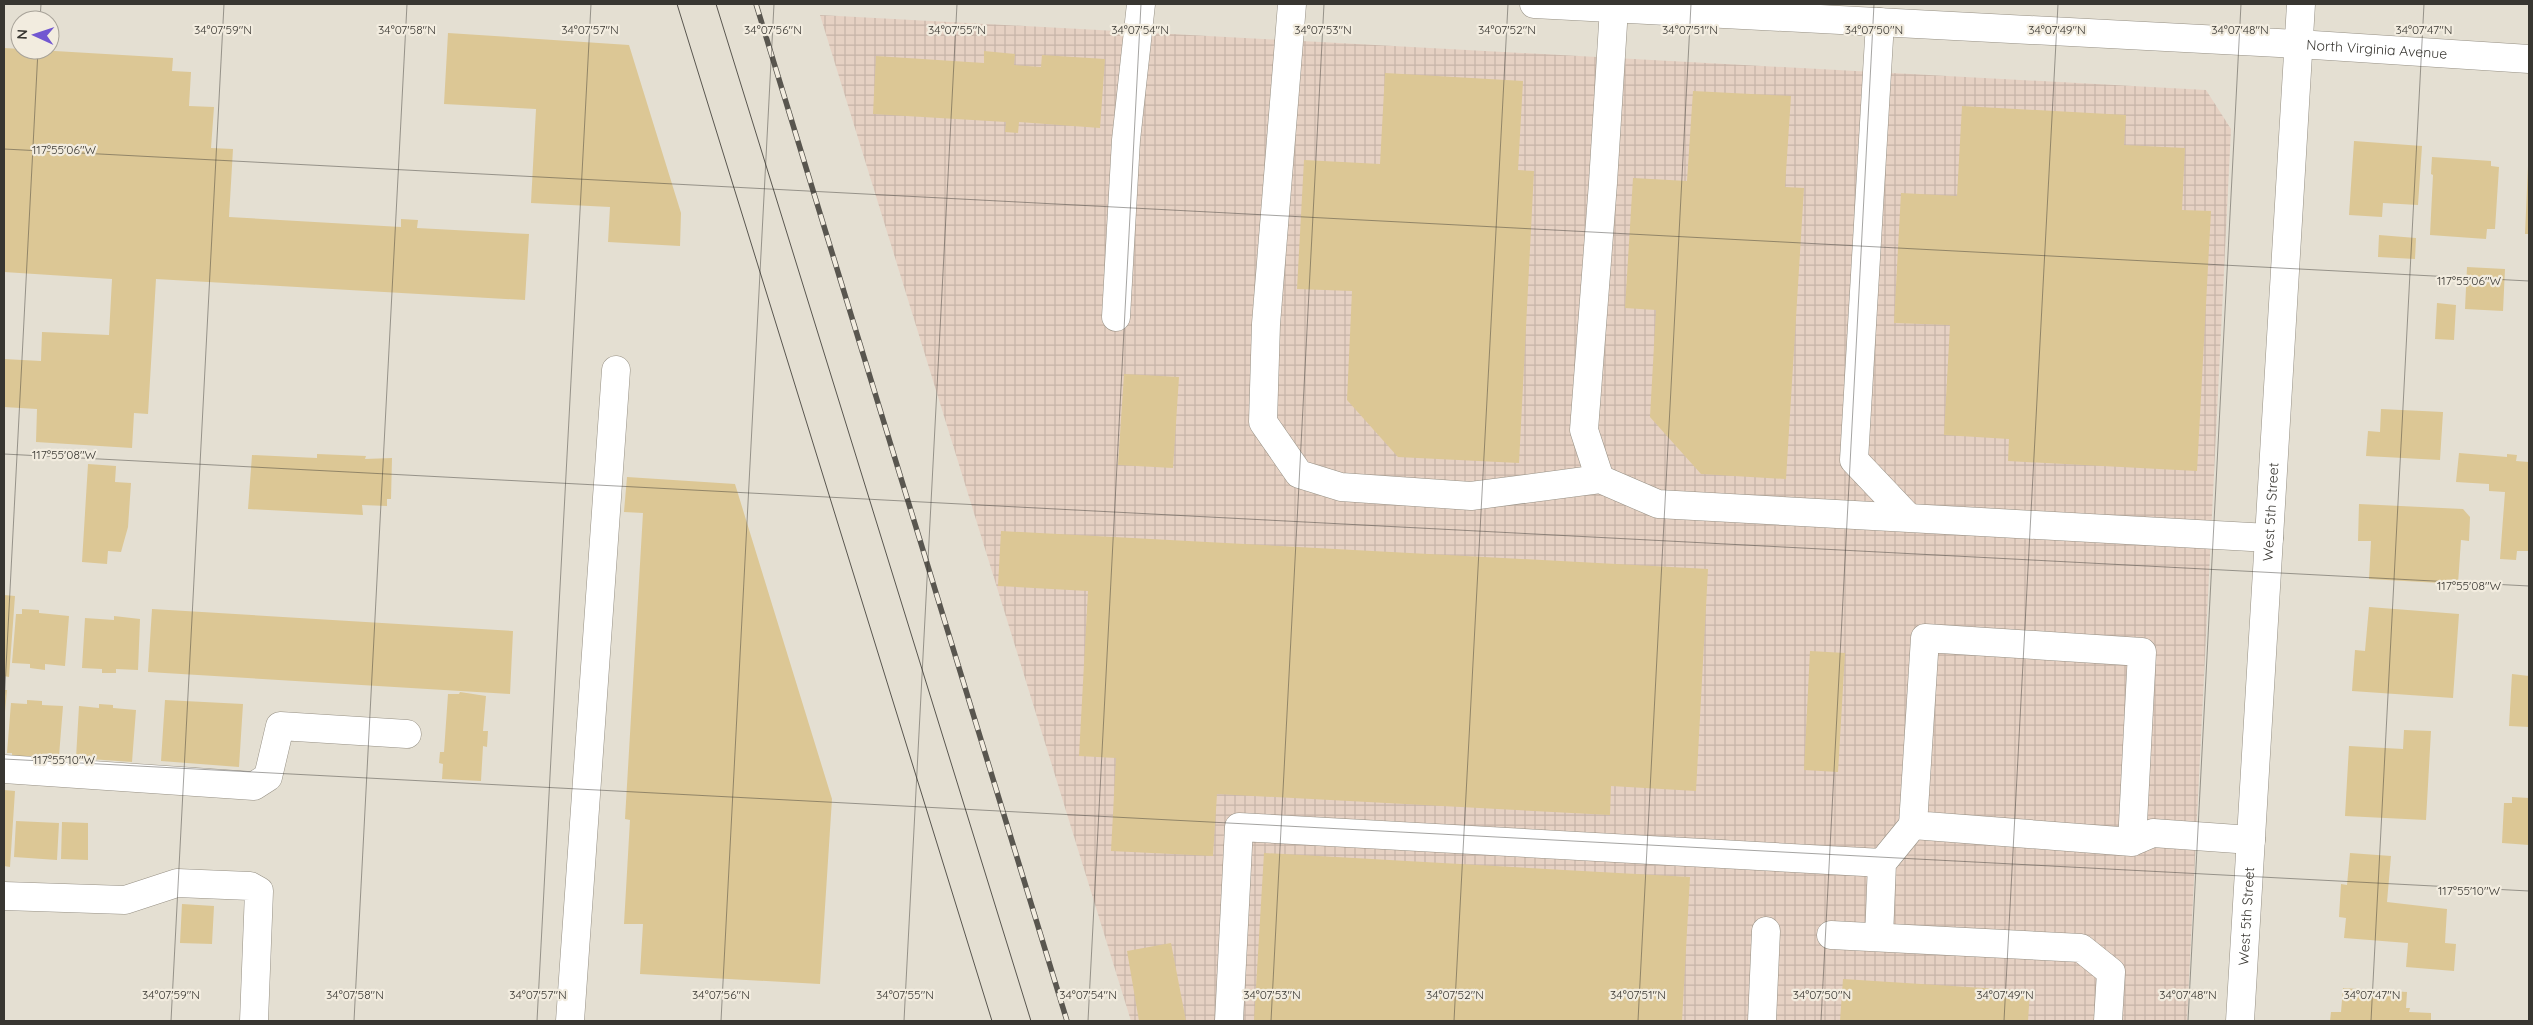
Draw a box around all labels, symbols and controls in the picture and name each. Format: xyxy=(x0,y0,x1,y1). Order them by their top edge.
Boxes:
north arrow xyxy=(10,10,60,60)
text: 34°07'59"N xyxy=(194,22,252,37)
text: 34°07'58"N xyxy=(378,22,436,37)
text: 34°07'57"N xyxy=(561,22,619,37)
text: 34°07'56"N xyxy=(744,22,802,37)
text: 34°07'55"N xyxy=(928,22,986,37)
text: 34°07'54"N xyxy=(1111,22,1169,37)
text: 34°07'53"N xyxy=(1294,22,1352,37)
text: 34°07'52"N xyxy=(1478,22,1536,37)
text: 34°07'51"N xyxy=(1662,22,1718,37)
text: 34°07'50"N xyxy=(1845,22,1903,37)
text: 34°07'49"N xyxy=(2028,22,2086,37)
text: 34°07'48"N xyxy=(2211,22,2269,37)
text: 34°07'47"N xyxy=(2395,22,2453,37)
text: N xyxy=(13,29,31,40)
street label: North Virginia Avenue xyxy=(2306,36,2448,63)
text: 117°55'06"W xyxy=(32,142,97,157)
text: 117°55'06"W xyxy=(2437,273,2502,288)
text: 117°55'08"W xyxy=(32,447,97,462)
street label: West 5th Street xyxy=(2259,462,2282,562)
text: 117°55'08"W xyxy=(2437,578,2502,593)
text: 117°55'10"W xyxy=(33,752,95,767)
street label: West 5th Street xyxy=(2234,866,2258,966)
text: 117°55'10"W xyxy=(2438,883,2500,898)
text: 34°07'59"N xyxy=(142,987,200,1002)
text: 34°07'58"N xyxy=(326,987,384,1002)
text: 34°07'57"N xyxy=(509,987,567,1002)
text: 34°07'56"N xyxy=(692,987,750,1002)
text: 34°07'55"N xyxy=(876,987,934,1002)
text: 34°07'54"N xyxy=(1059,987,1117,1002)
text: 34°07'53"N xyxy=(1243,987,1301,1002)
text: 34°07'52"N xyxy=(1426,987,1484,1002)
text: 34°07'51"N xyxy=(1610,987,1666,1002)
text: 34°07'50"N xyxy=(1793,987,1851,1002)
text: 34°07'49"N xyxy=(1976,987,2034,1002)
text: 34°07'48"N xyxy=(2159,987,2217,1002)
text: 34°07'47"N xyxy=(2343,987,2401,1002)

